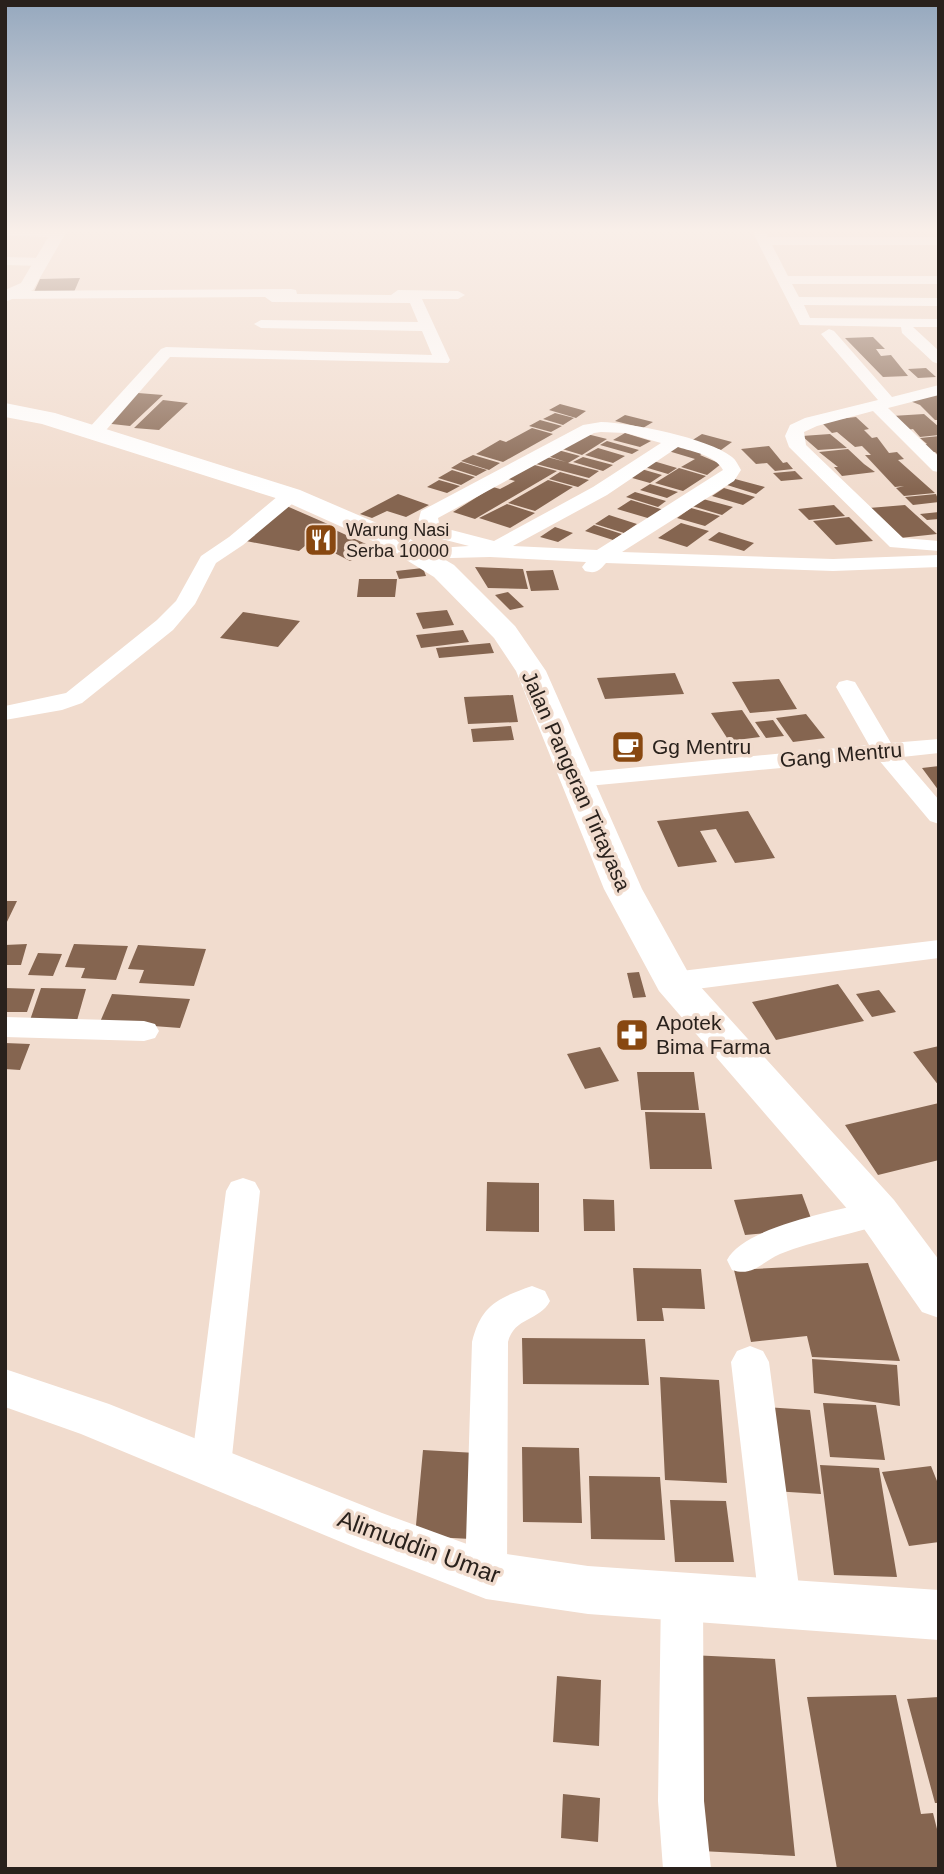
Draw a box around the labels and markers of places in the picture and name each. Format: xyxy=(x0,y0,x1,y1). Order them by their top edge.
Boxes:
place label: Warung Nasi Serba 10000 xyxy=(346,520,449,561)
restaurant icon: Warung Nasi Serba 10000 xyxy=(302,521,340,559)
cafe icon: Gg Mentru xyxy=(609,728,647,766)
place label: Gg Mentru xyxy=(652,735,751,758)
place label: Apotek Bima Farma xyxy=(656,1011,771,1058)
pharmacy icon: Apotek Bima Farma xyxy=(613,1016,651,1054)

